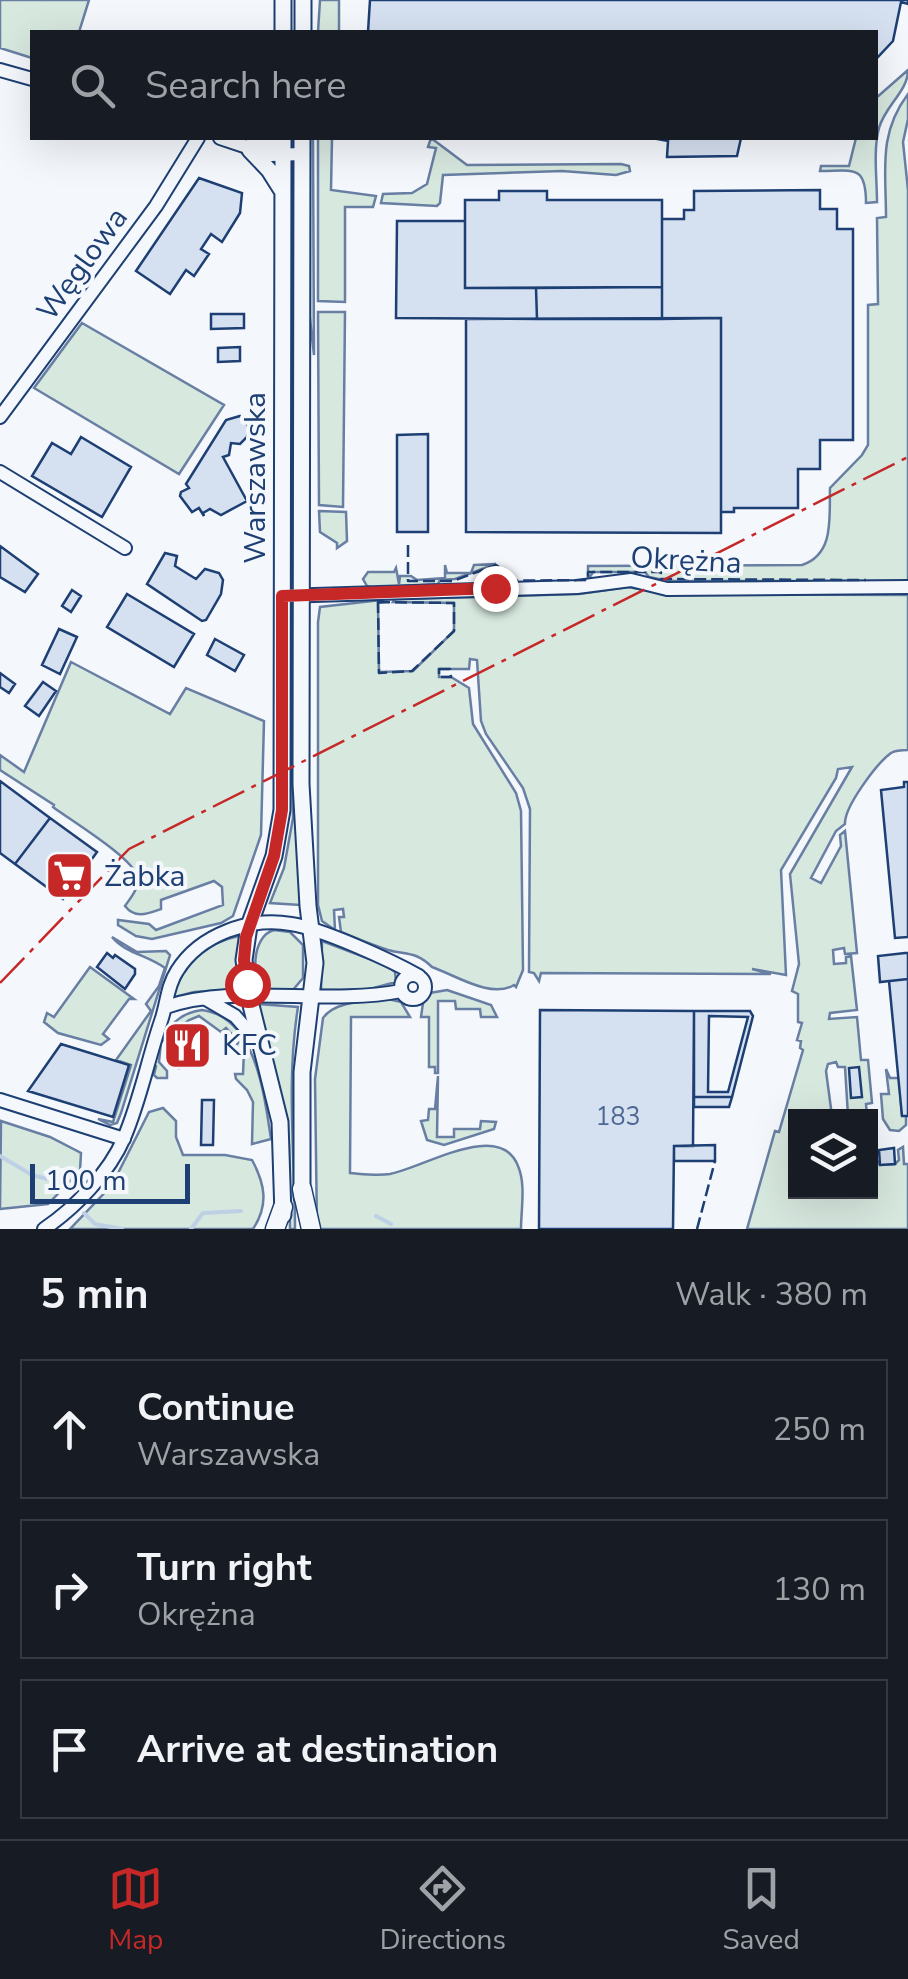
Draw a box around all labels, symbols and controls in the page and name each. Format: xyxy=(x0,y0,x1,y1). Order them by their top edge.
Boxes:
search box xyxy=(30,30,878,140)
icon: search xyxy=(65,58,120,113)
text: Search here xyxy=(145,60,346,111)
street label: Węglowa xyxy=(27,199,137,329)
street label: Warszawska xyxy=(235,392,276,564)
street label: Okrężna xyxy=(629,537,743,584)
route end xyxy=(473,566,519,612)
supermarket icon: Żabka xyxy=(43,850,95,902)
place label: Żabka xyxy=(104,856,186,897)
route start xyxy=(225,962,271,1008)
restaurant icon: KFC xyxy=(161,1019,213,1071)
place label: KFC xyxy=(222,1025,277,1066)
house number: 183 xyxy=(595,1100,641,1134)
map controls xyxy=(788,1109,878,1199)
button: layers xyxy=(788,1109,878,1199)
scale bar xyxy=(30,1159,190,1204)
text: 100 m xyxy=(45,1162,127,1200)
text: 5 min xyxy=(40,1266,149,1323)
text: Walk · 380 m xyxy=(675,1273,868,1316)
text: Continue xyxy=(137,1382,295,1433)
icon: ahead xyxy=(42,1402,97,1457)
text: 250 m xyxy=(773,1408,866,1451)
text: Warszawska xyxy=(137,1433,320,1476)
text: Turn right xyxy=(137,1542,312,1593)
icon: right xyxy=(42,1562,97,1617)
text: 130 m xyxy=(773,1568,866,1611)
text: Okrężna xyxy=(137,1593,256,1636)
icon: arrive xyxy=(42,1722,97,1777)
text: Arrive at destination xyxy=(137,1724,498,1775)
tab: Map xyxy=(108,1861,163,1959)
tab: Directions xyxy=(380,1861,506,1959)
tab: Saved xyxy=(722,1861,800,1959)

